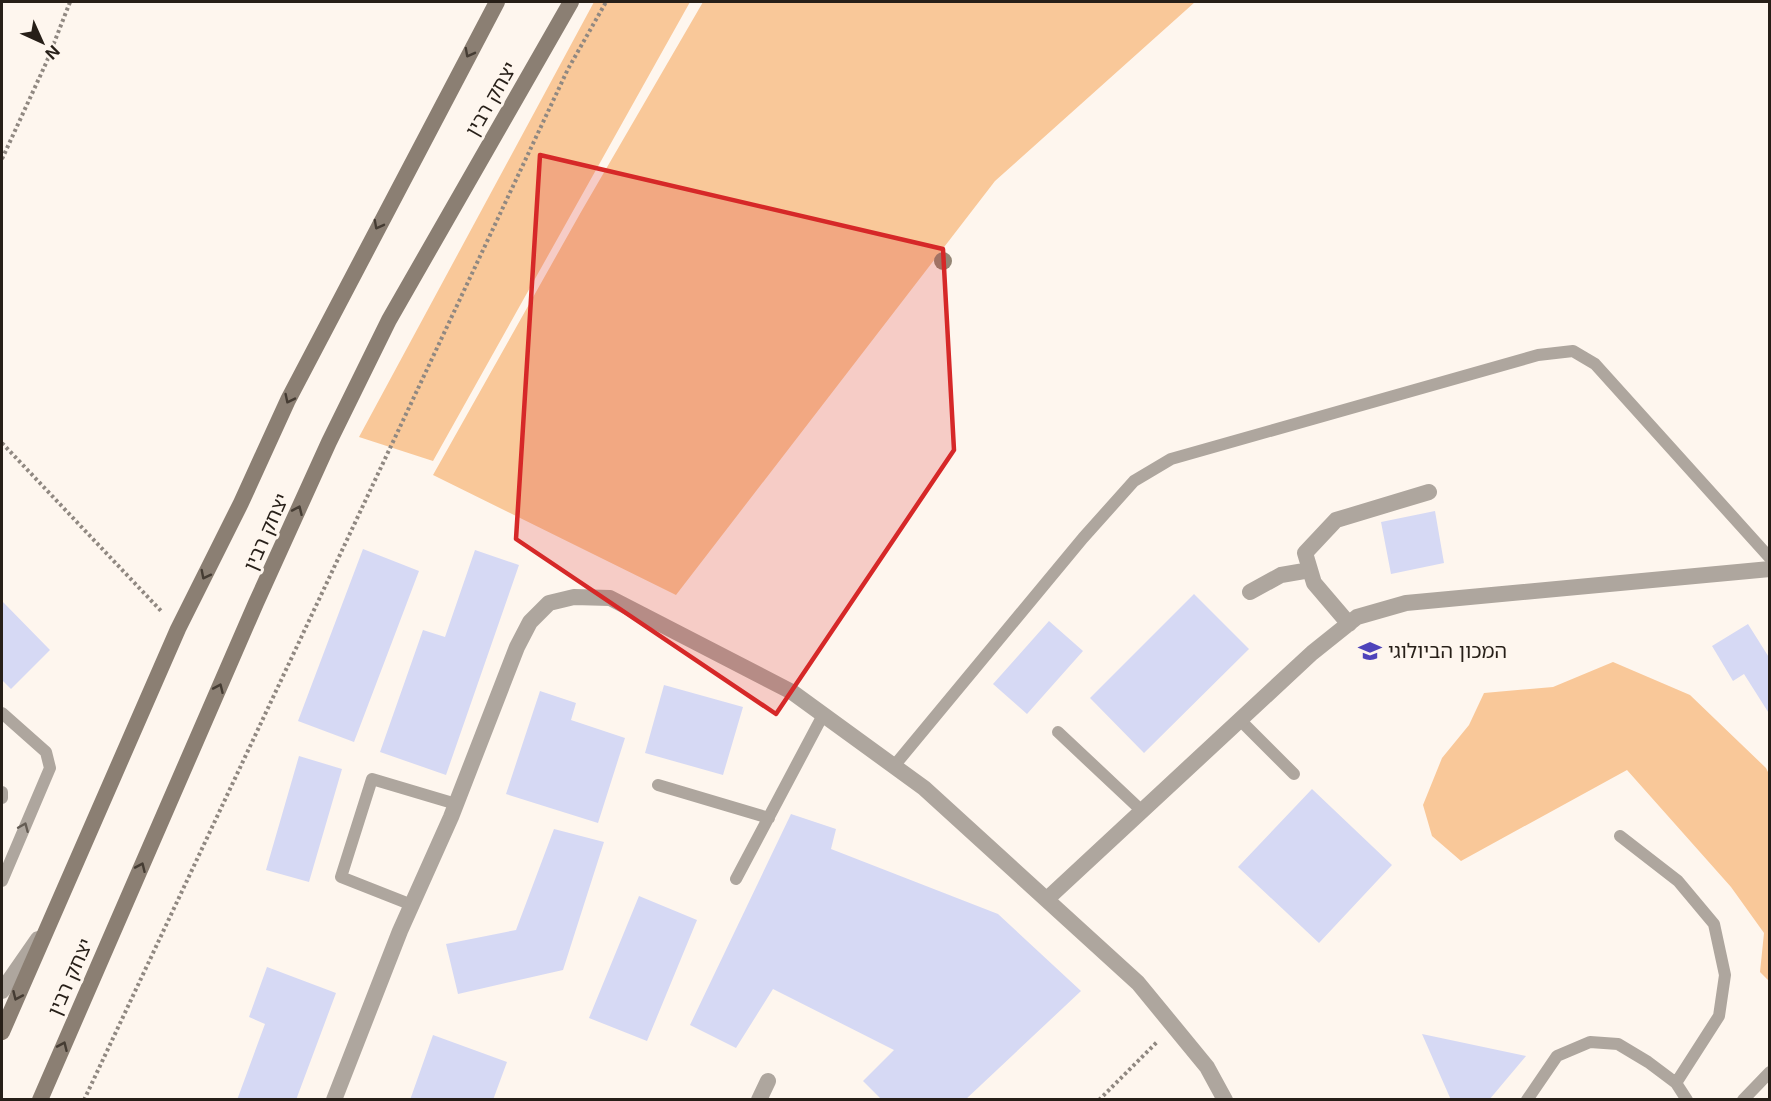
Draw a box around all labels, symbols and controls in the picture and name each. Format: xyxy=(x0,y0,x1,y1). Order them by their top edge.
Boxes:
north arrow xyxy=(12,12,72,72)
text: N xyxy=(41,41,64,64)
one-way arrow xyxy=(465,47,476,57)
street label: יצחק רבין xyxy=(460,57,522,141)
one-way arrow xyxy=(374,219,385,230)
one-way arrow xyxy=(284,392,296,403)
street label: יצחק רבין xyxy=(238,490,294,574)
one-way arrow xyxy=(291,506,303,517)
one-way arrow xyxy=(201,568,212,579)
school or university icon: המכון הביולוגי xyxy=(1357,638,1383,664)
place label: המכון הביולוגי xyxy=(1388,639,1507,663)
one-way arrow xyxy=(212,684,224,695)
one-way arrow xyxy=(17,822,29,833)
one-way arrow xyxy=(134,862,146,873)
street label: יצחק רבין xyxy=(42,935,98,1019)
one-way arrow xyxy=(13,990,25,1001)
one-way arrow xyxy=(56,1041,68,1052)

